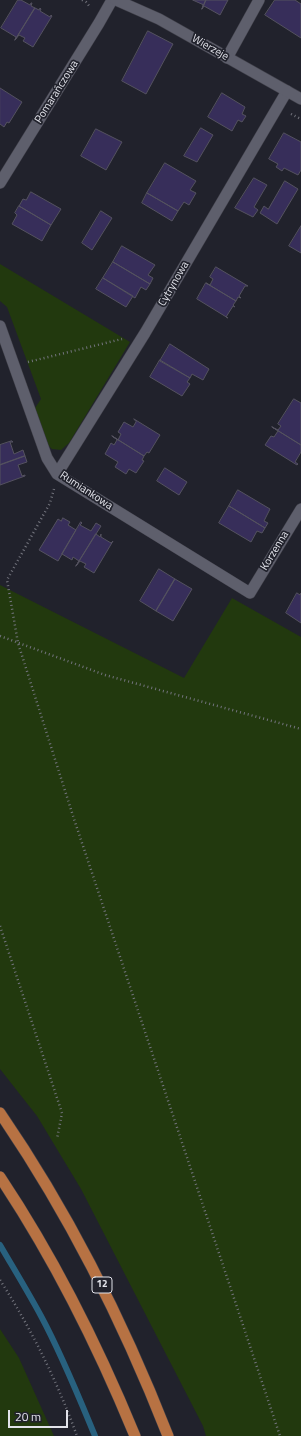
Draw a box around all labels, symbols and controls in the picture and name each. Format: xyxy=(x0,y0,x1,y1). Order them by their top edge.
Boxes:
street label: Wierzeje xyxy=(189,32,231,64)
street label: Pomarańczowa xyxy=(32,58,82,126)
street label: Cytrynowa xyxy=(156,259,192,309)
street label: Rumiankowa xyxy=(57,469,115,513)
street label: Korzenna xyxy=(258,529,292,573)
road number: 12 xyxy=(92,1277,112,1293)
scale bar xyxy=(10,1402,70,1428)
text: 20 m xyxy=(15,1407,41,1426)

